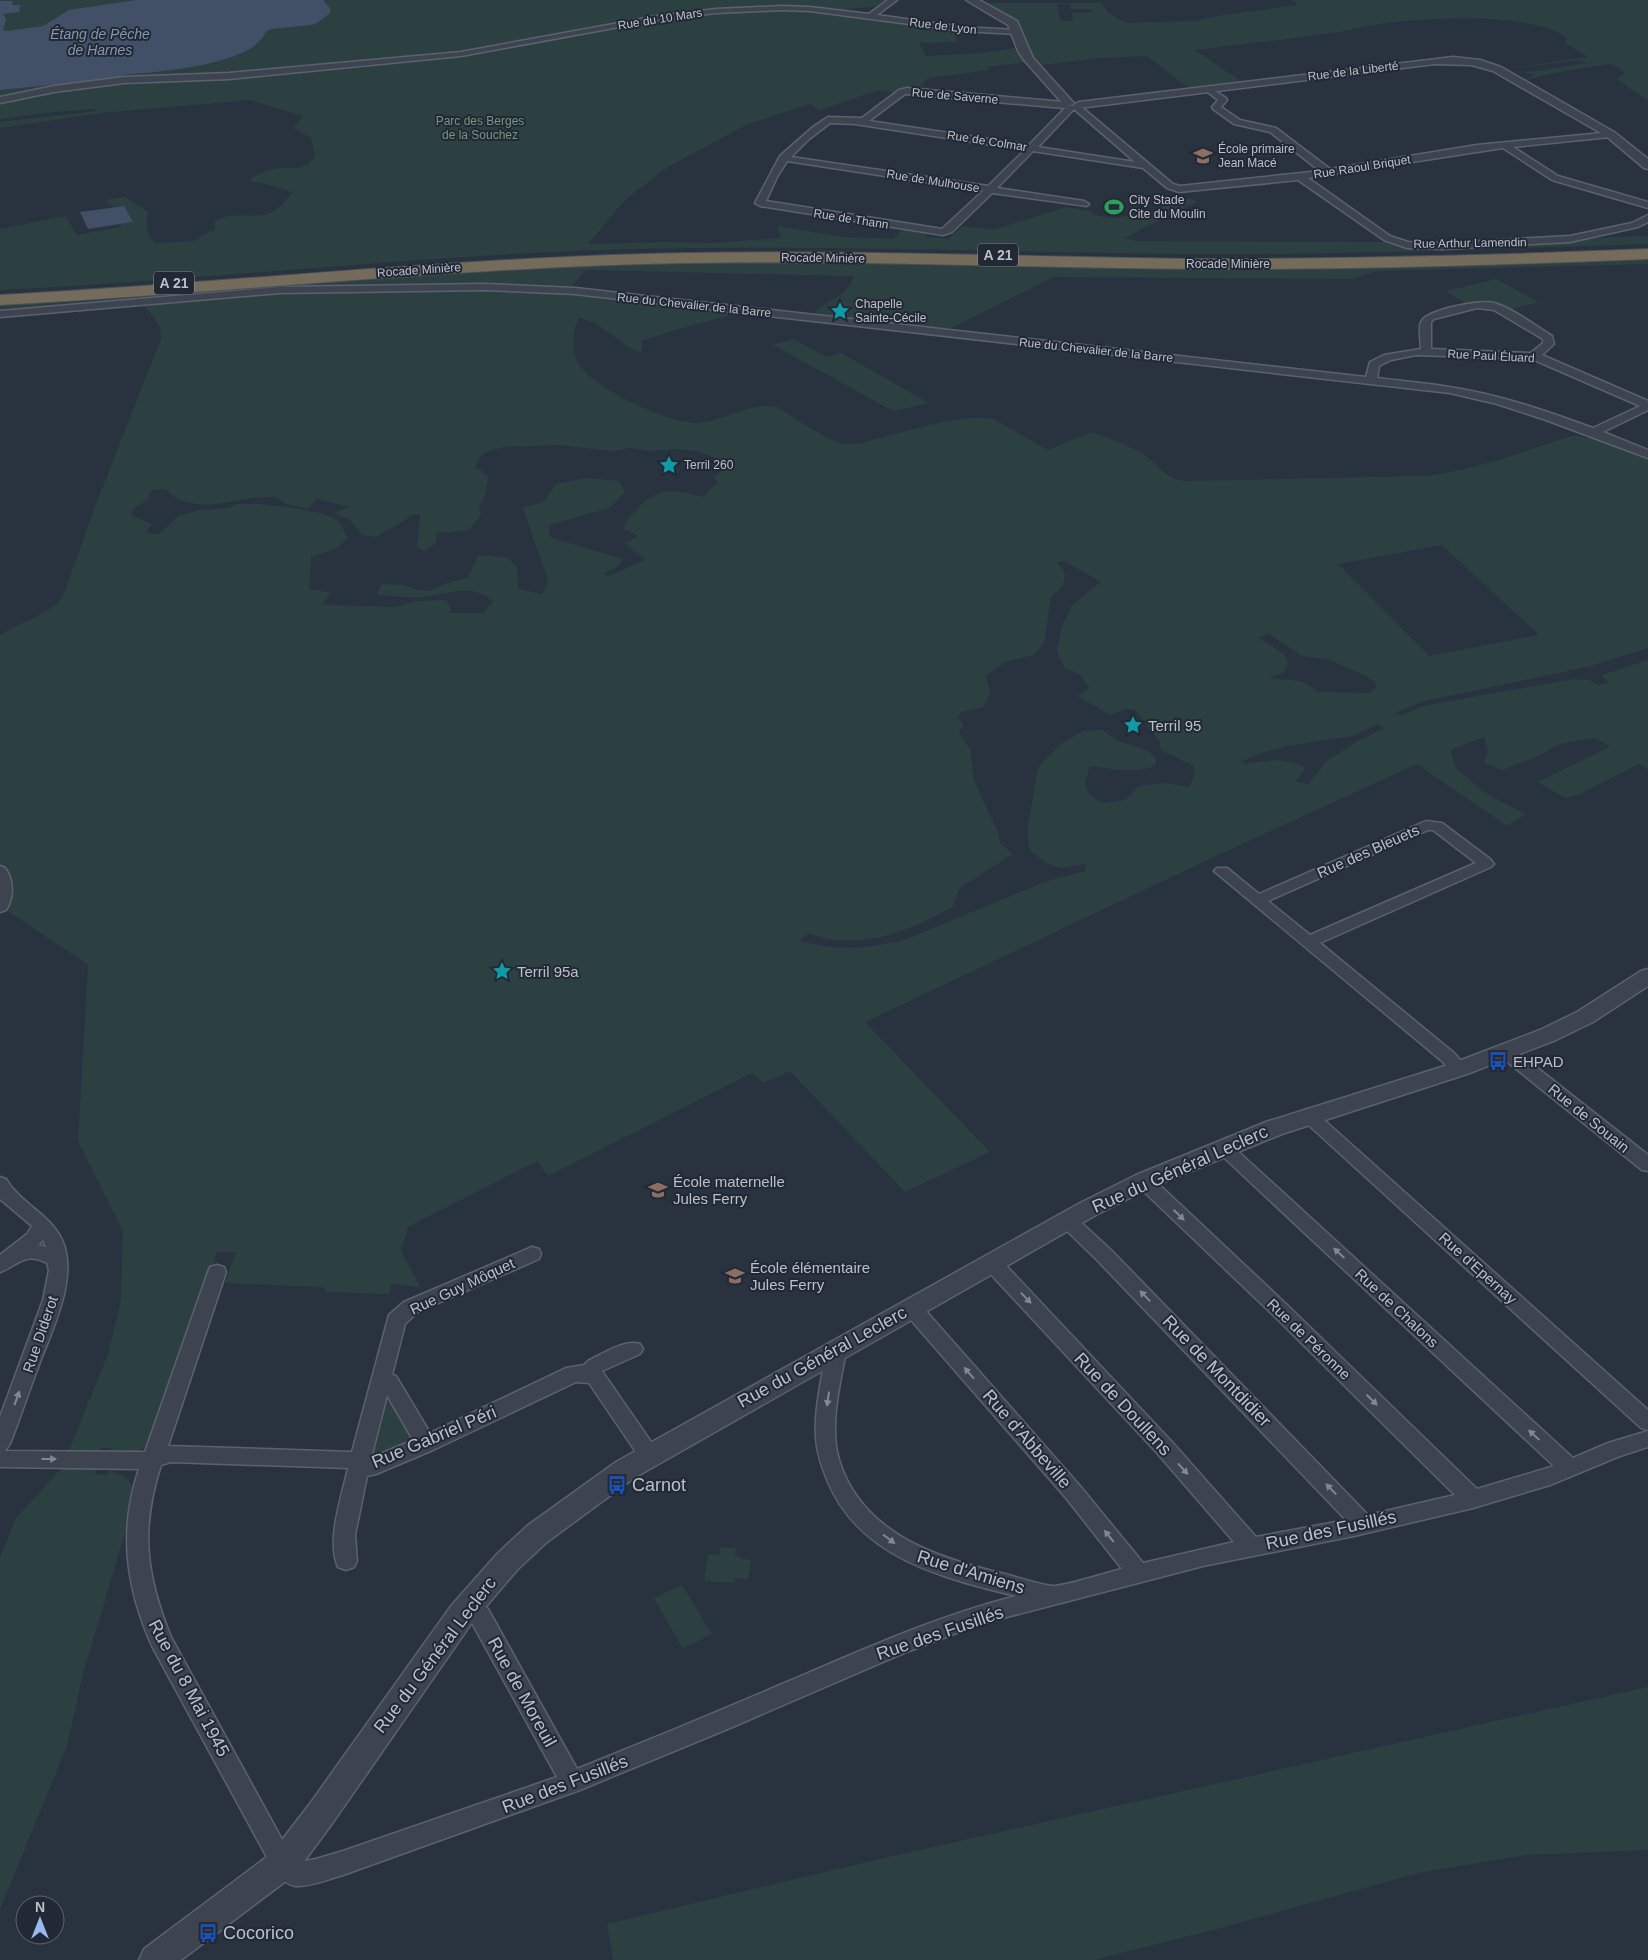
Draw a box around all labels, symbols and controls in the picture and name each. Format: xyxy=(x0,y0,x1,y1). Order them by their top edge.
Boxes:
street label: Rue du 10 Mars xyxy=(617,5,703,33)
street label: Rue de Lyon xyxy=(909,15,977,37)
water label: Étang de Pêche de Harnes xyxy=(50,26,150,58)
street label: Rue de la Liberté xyxy=(1307,58,1400,84)
street label: Rue de Saverne xyxy=(911,85,999,107)
park label: Parc des Berges de la Souchez xyxy=(436,114,524,142)
street label: Rue de Colmar xyxy=(946,128,1028,154)
place label: École primaire Jean Macé xyxy=(1218,141,1295,170)
school or university icon: École primaire Jean Macé xyxy=(1192,145,1214,167)
street label: Rue Raoul Briquet xyxy=(1312,152,1412,182)
street label: Rue de Mulhouse xyxy=(885,167,981,195)
place label: City Stade Cite du Moulin xyxy=(1129,193,1206,221)
sports icon: City Stade Cite du Moulin xyxy=(1103,196,1125,218)
street label: Rue de Thann xyxy=(812,206,890,232)
street label: Rue Arthur Lamendin xyxy=(1413,235,1527,251)
road number: A 21 xyxy=(978,244,1018,266)
street label: Rocade Minière xyxy=(781,250,865,266)
street label: Rocade Minière xyxy=(1186,257,1270,271)
street label: Rocade Minière xyxy=(377,260,462,280)
road number: A 21 xyxy=(154,272,194,294)
street label: Rue du Chevalier de la Barre xyxy=(616,290,772,320)
place label: Chapelle Sainte-Cécile xyxy=(855,297,927,325)
place icon: Chapelle Sainte-Cécile xyxy=(829,300,851,322)
street label: Rue du Chevalier de la Barre xyxy=(1018,335,1174,365)
street label: Rue Paul Éluard xyxy=(1447,346,1535,365)
place icon: Terril 260 xyxy=(658,454,680,476)
place label: Terril 260 xyxy=(684,458,734,472)
place icon: Terril 95 xyxy=(1122,714,1144,736)
place label: Terril 95 xyxy=(1148,717,1201,734)
street label: Rue des Bleuets xyxy=(1314,821,1422,881)
place icon: Terril 95a xyxy=(491,960,513,982)
place label: Terril 95a xyxy=(517,963,579,980)
bus stop icon: EHPAD xyxy=(1487,1050,1509,1072)
place label: EHPAD xyxy=(1513,1053,1564,1070)
street label: Rue de Souain xyxy=(1545,1080,1633,1156)
street label: Rue du Général Leclerc xyxy=(1089,1121,1271,1217)
place label: École maternelle Jules Ferry xyxy=(673,1173,785,1207)
school or university icon: École maternelle Jules Ferry xyxy=(647,1179,669,1201)
one-way arrow xyxy=(1173,1209,1185,1221)
street label: Rue d'Epernay xyxy=(1436,1229,1521,1308)
one-way arrow xyxy=(1333,1247,1345,1259)
street label: Rue Guy Môquet xyxy=(407,1254,518,1318)
place label: École élémentaire Jules Ferry xyxy=(750,1259,870,1293)
school or university icon: École élémentaire Jules Ferry xyxy=(724,1265,746,1287)
street label: Rue de Chalons xyxy=(1352,1265,1442,1351)
one-way arrow xyxy=(1139,1291,1151,1303)
one-way arrow xyxy=(1020,1292,1032,1304)
street label: Rue Diderot xyxy=(19,1293,61,1375)
street label: Rue de Péronne xyxy=(1264,1295,1354,1383)
street label: Rue du Général Leclerc xyxy=(734,1302,910,1412)
street label: Rue de Montdidier xyxy=(1159,1311,1275,1431)
street label: Rue de Doullens xyxy=(1070,1349,1176,1459)
one-way arrow xyxy=(963,1367,975,1379)
street label: Rue d'Abbeville xyxy=(979,1385,1075,1493)
one-way arrow xyxy=(13,1390,21,1405)
one-way arrow xyxy=(824,1391,832,1407)
one-way arrow xyxy=(1366,1394,1378,1406)
street label: Rue Gabriel Péri xyxy=(369,1402,499,1472)
one-way arrow xyxy=(1529,1429,1541,1441)
one-way arrow xyxy=(41,1455,57,1463)
one-way arrow xyxy=(1178,1463,1189,1476)
bus stop icon: Carnot xyxy=(606,1474,628,1496)
place label: Carnot xyxy=(632,1475,686,1495)
one-way arrow xyxy=(1325,1483,1337,1495)
street label: Rue des Fusillés xyxy=(1264,1506,1398,1554)
one-way arrow xyxy=(1104,1530,1115,1543)
one-way arrow xyxy=(882,1534,896,1544)
street label: Rue d'Amiens xyxy=(915,1546,1027,1598)
street label: Rue du Général Leclerc xyxy=(370,1573,500,1737)
street label: Rue des Fusillés xyxy=(874,1602,1006,1664)
street label: Rue du 8 Mai 1945 xyxy=(144,1616,234,1760)
street label: Rue de Moreuil xyxy=(484,1634,560,1750)
street label: Rue des Fusillés xyxy=(499,1751,631,1817)
north arrow xyxy=(15,1895,65,1945)
text: N xyxy=(35,1899,45,1915)
bus stop icon: Cocorico xyxy=(197,1922,219,1944)
place label: Cocorico xyxy=(223,1923,294,1943)

